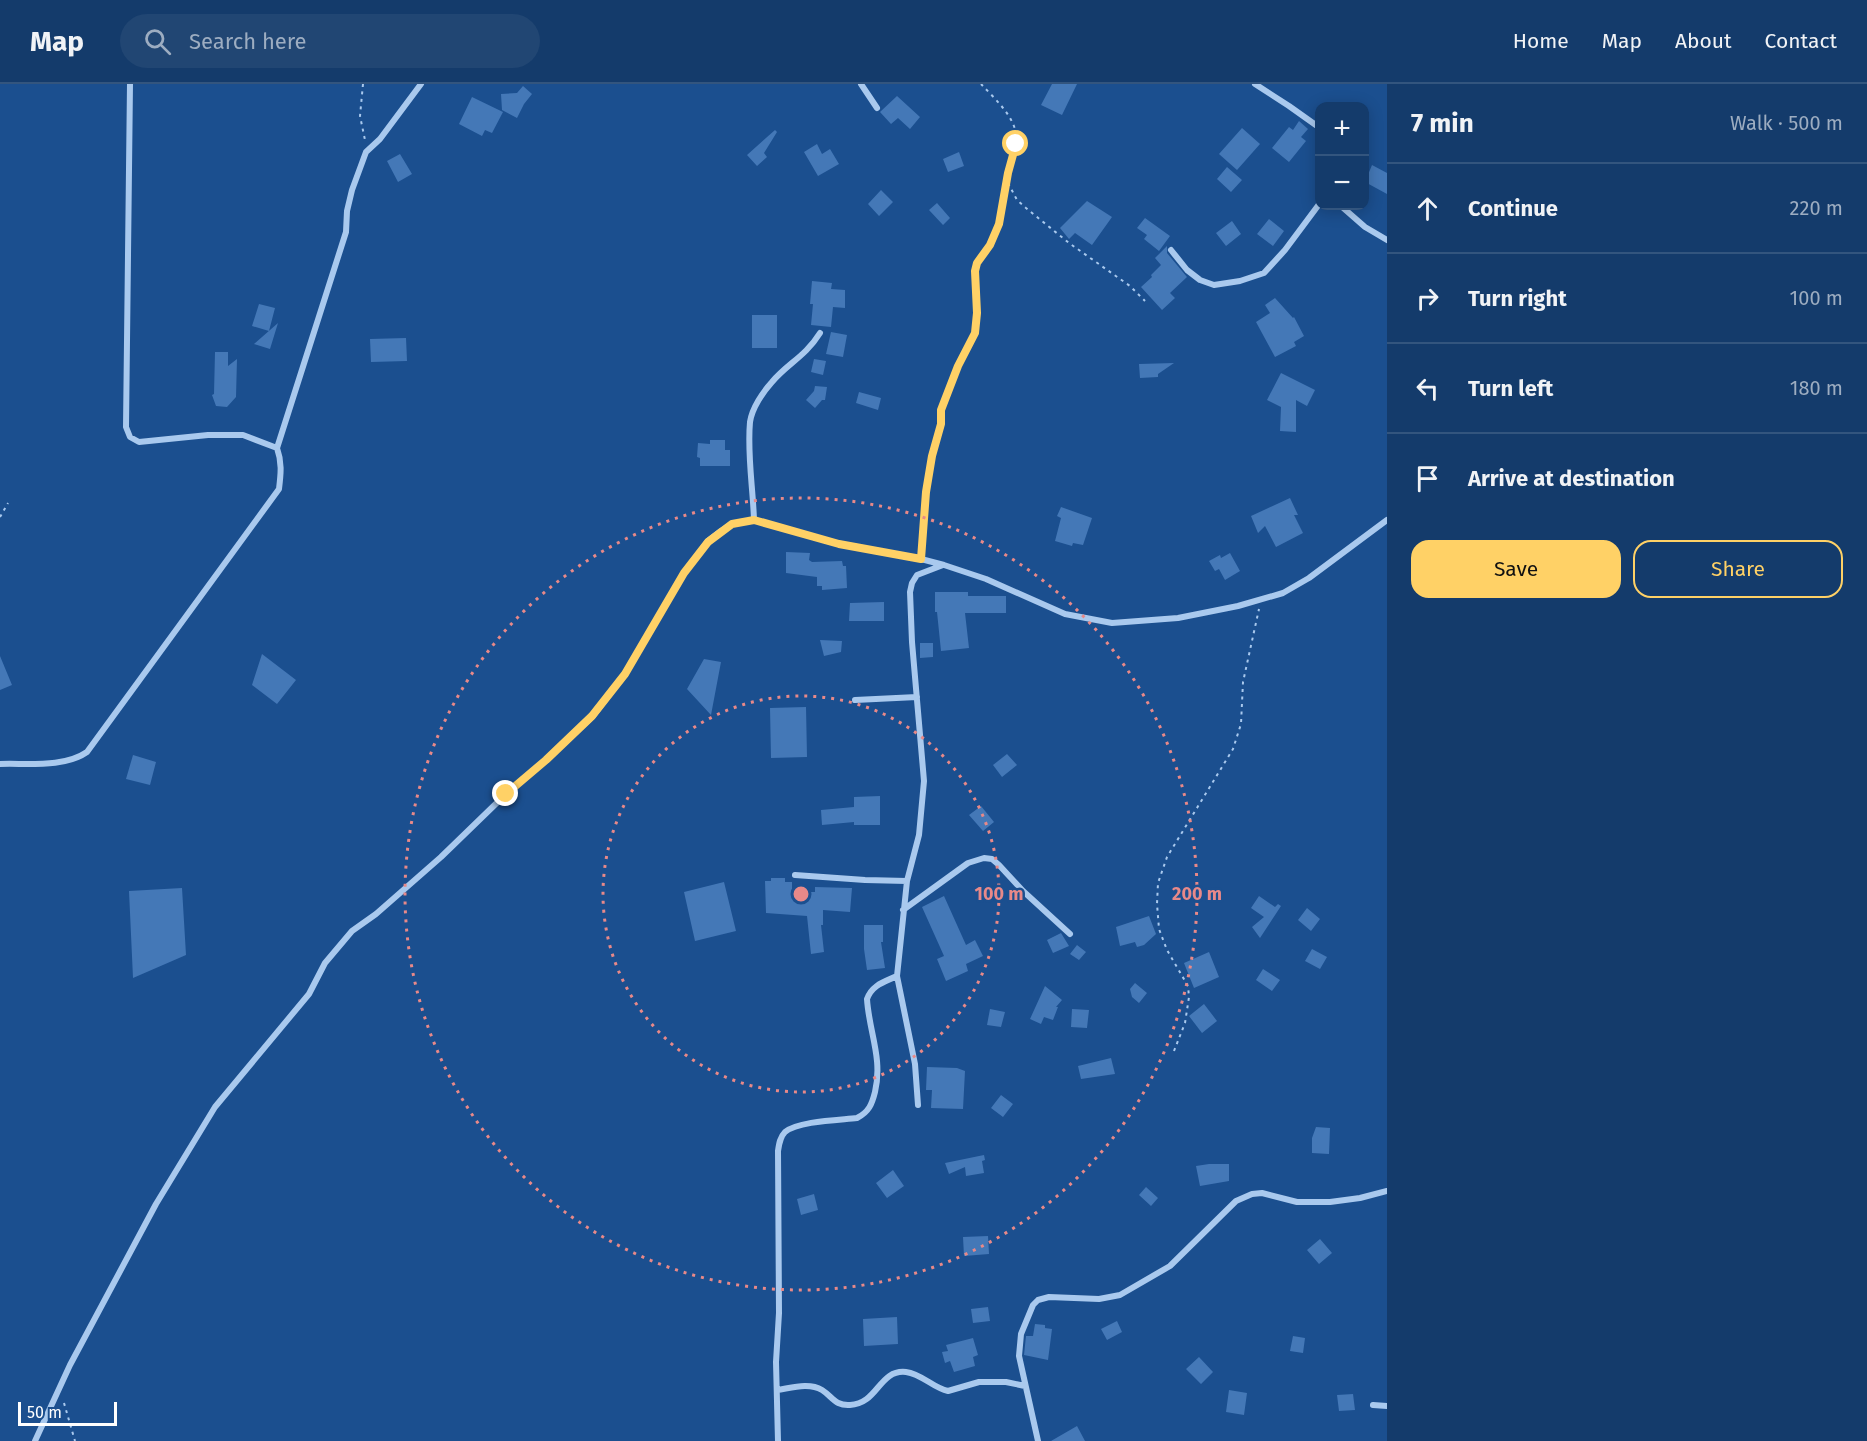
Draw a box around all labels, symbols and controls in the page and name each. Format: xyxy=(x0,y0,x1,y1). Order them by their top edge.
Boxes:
search box xyxy=(120,14,540,68)
text: Map xyxy=(30,25,84,58)
icon: search xyxy=(141,25,174,58)
text: Search here xyxy=(189,28,307,55)
text: Home xyxy=(1513,28,1569,54)
text: Map xyxy=(1602,28,1642,54)
text: About xyxy=(1675,28,1732,54)
text: Contact xyxy=(1765,28,1837,54)
map controls xyxy=(1315,102,1369,210)
button: + xyxy=(1315,102,1369,156)
text: 7 min xyxy=(1411,108,1474,139)
text: Walk · 500 m xyxy=(1730,111,1843,135)
route start xyxy=(1002,130,1028,156)
button: − xyxy=(1315,156,1369,210)
icon: ahead xyxy=(1411,192,1444,225)
text: Continue xyxy=(1468,195,1558,222)
text: 220 m xyxy=(1790,196,1843,220)
icon: right xyxy=(1411,282,1444,315)
text: Turn right xyxy=(1468,285,1567,312)
text: 100 m xyxy=(1790,286,1843,310)
icon: left xyxy=(1411,372,1444,405)
text: Turn left xyxy=(1468,375,1553,402)
text: 180 m xyxy=(1790,376,1843,400)
icon: arrive xyxy=(1411,462,1444,495)
text: Arrive at destination xyxy=(1468,465,1675,492)
button: Save xyxy=(1411,540,1621,598)
button: Share xyxy=(1633,540,1843,598)
route end xyxy=(492,780,518,806)
text: 100 m xyxy=(975,883,1023,905)
text: 200 m xyxy=(1172,883,1222,905)
centre of rings xyxy=(791,884,811,904)
scale bar xyxy=(18,1399,117,1426)
text: 50 m xyxy=(27,1403,62,1422)

